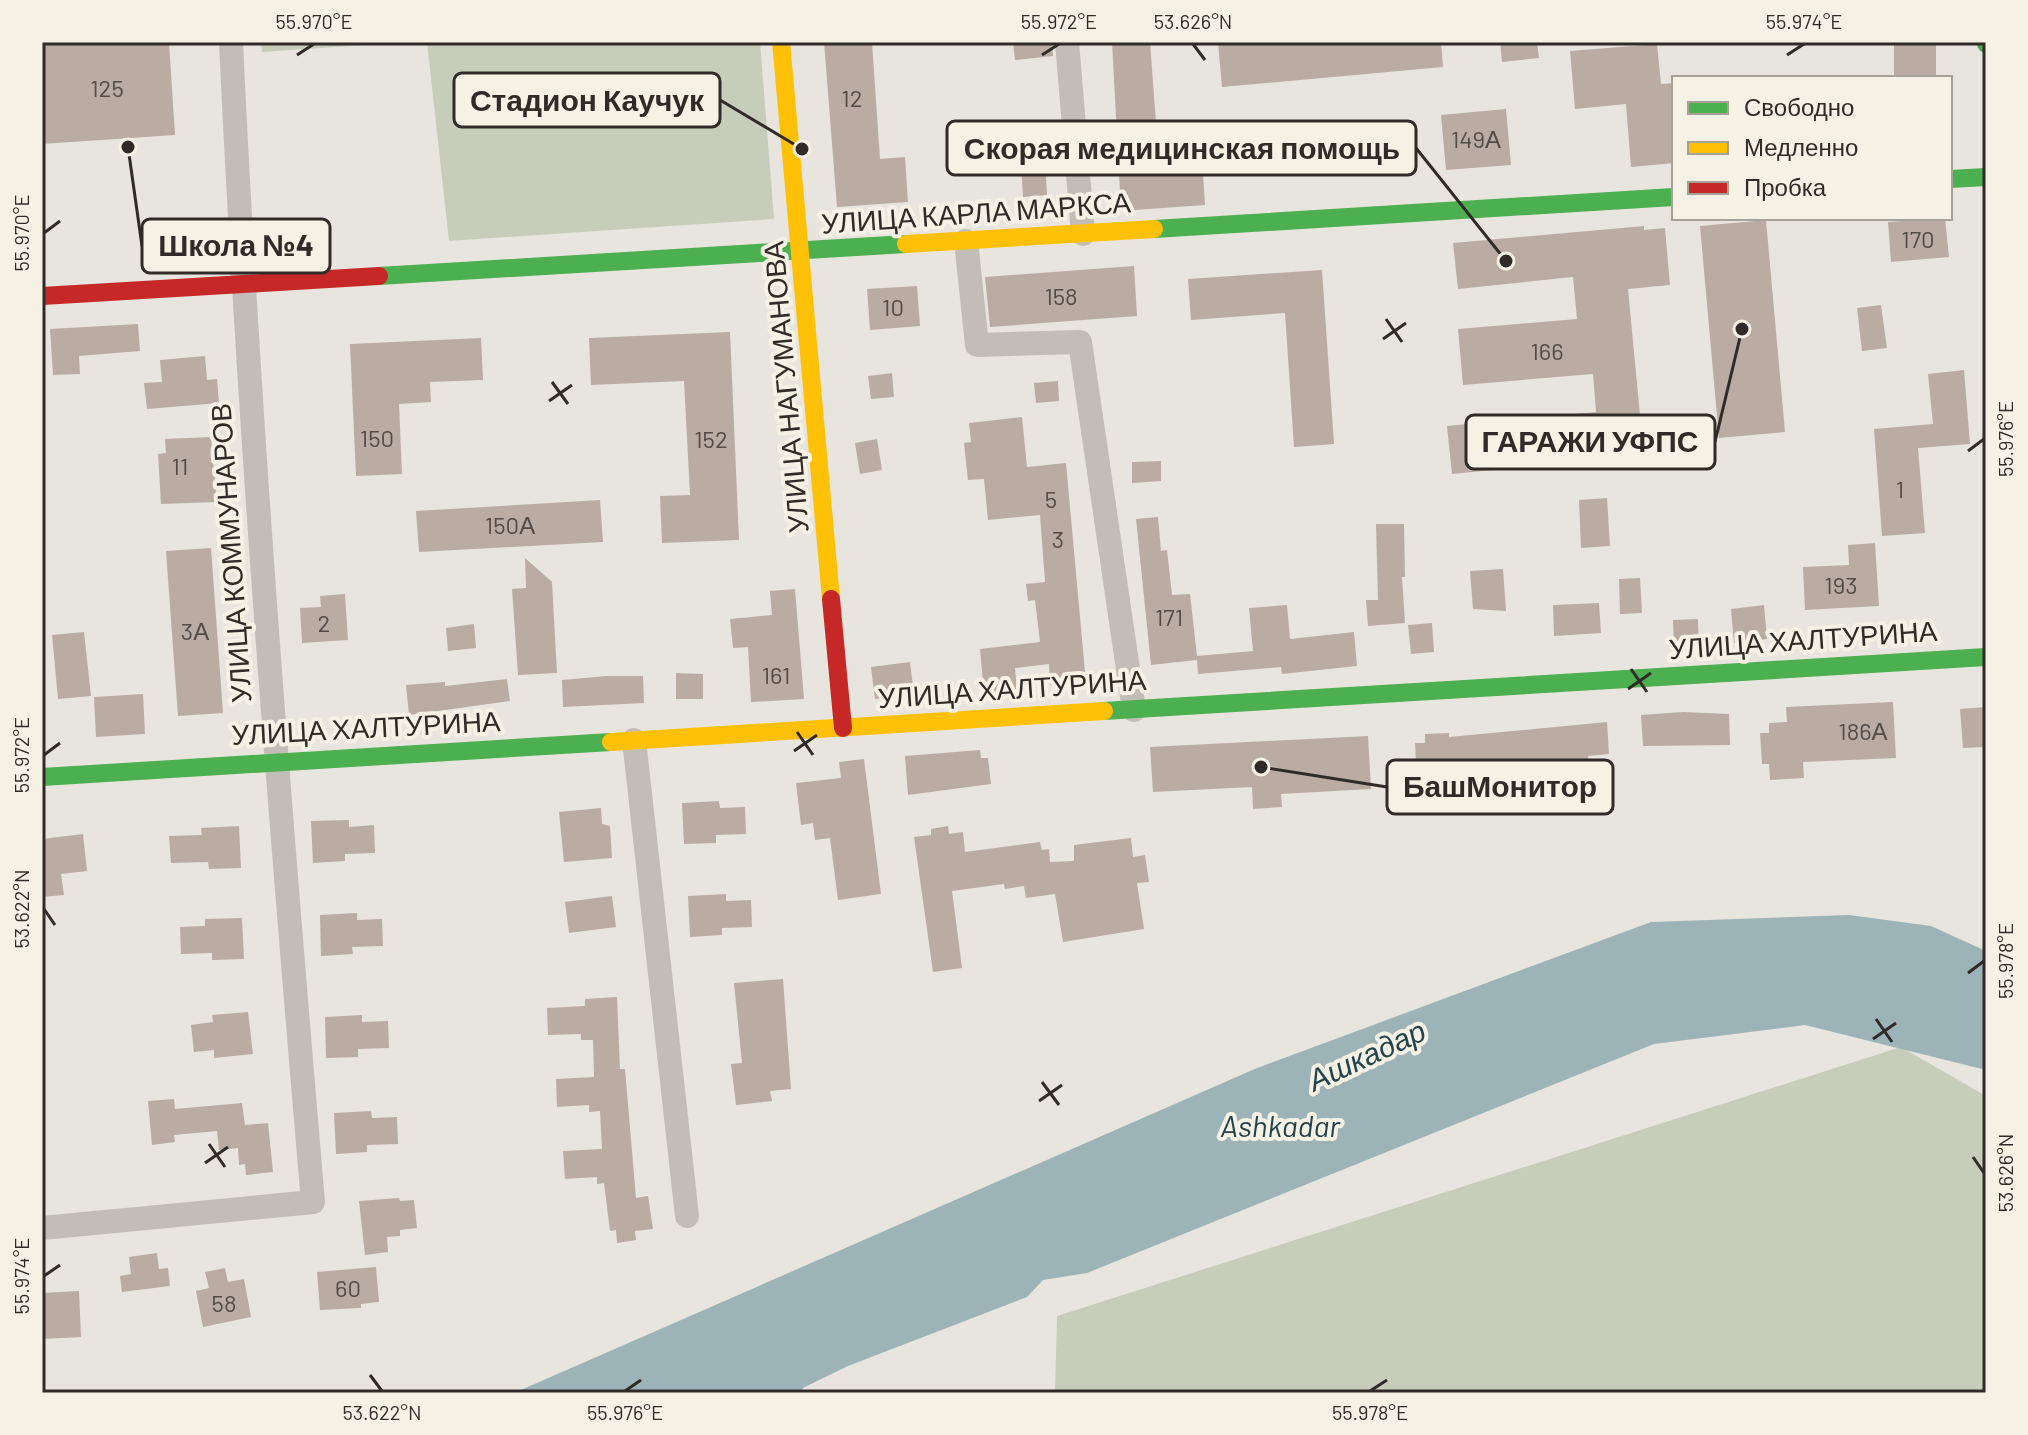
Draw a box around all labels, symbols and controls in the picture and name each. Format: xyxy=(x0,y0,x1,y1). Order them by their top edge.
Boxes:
text: 55.970°E xyxy=(275,9,353,33)
text: 55.972°E xyxy=(1021,9,1097,33)
text: 53.626°N xyxy=(1154,9,1232,33)
text: 55.974°E xyxy=(1766,9,1842,33)
house number: 125 xyxy=(90,73,124,102)
callout: Стадион Каучук xyxy=(454,73,720,127)
legend xyxy=(1672,76,1952,220)
text: Стадион Каучук xyxy=(470,81,705,117)
house number: 12 xyxy=(841,83,863,112)
text: Свободно xyxy=(1744,92,1854,121)
callout: Скорая медицинская помощь xyxy=(947,121,1416,175)
house number: 149А xyxy=(1451,124,1501,153)
text: Скорая медицинская помощь xyxy=(964,129,1400,165)
text: Медленно xyxy=(1744,132,1858,161)
text: Пробка xyxy=(1744,172,1827,201)
street label: УЛИЦА КАРЛА МАРКСА xyxy=(820,184,1132,240)
text: 55.970°E xyxy=(9,194,33,272)
callout: Школа №4 xyxy=(142,219,330,273)
house number: 170 xyxy=(1901,224,1935,253)
text: Школа №4 xyxy=(158,226,314,262)
street label: УЛИЦА НАГУМАНОВА xyxy=(755,240,815,534)
house number: 158 xyxy=(1044,281,1078,310)
house number: 10 xyxy=(882,292,904,321)
house number: 166 xyxy=(1530,336,1564,365)
text: 55.976°E xyxy=(1993,401,2017,477)
street label: УЛИЦА КОММУНАРОВ xyxy=(203,402,257,704)
callout: ГАРАЖИ УФПС xyxy=(1466,415,1715,469)
text: ГАРАЖИ УФПС xyxy=(1482,422,1698,458)
house number: 150 xyxy=(360,423,394,452)
house number: 152 xyxy=(694,424,728,453)
house number: 11 xyxy=(172,451,188,480)
house number: 1 xyxy=(1896,474,1904,503)
house number: 5 xyxy=(1045,484,1057,513)
house number: 150А xyxy=(485,510,535,539)
house number: 3 xyxy=(1052,524,1064,553)
house number: 193 xyxy=(1824,570,1858,599)
house number: 171 xyxy=(1155,602,1183,631)
house number: 2 xyxy=(318,608,330,637)
street label: УЛИЦА ХАЛТУРИНА xyxy=(1667,613,1939,665)
house number: 3А xyxy=(181,616,209,645)
house number: 161 xyxy=(762,660,790,689)
street label: УЛИЦА ХАЛТУРИНА xyxy=(876,662,1148,714)
street label: УЛИЦА ХАЛТУРИНА xyxy=(231,703,502,751)
house number: 186А xyxy=(1838,716,1888,745)
text: 55.972°E xyxy=(9,717,33,793)
callout: БашМонитор xyxy=(1387,760,1613,814)
text: БашМонитор xyxy=(1403,767,1597,803)
text: 53.622°N xyxy=(9,869,33,949)
text: 55.978°E xyxy=(1993,923,2017,999)
water label: Ашкадар xyxy=(1300,1011,1431,1098)
water label: Ashkadar xyxy=(1220,1107,1341,1143)
text: 53.626°N xyxy=(1993,1134,2017,1212)
text: 55.974°E xyxy=(9,1238,33,1314)
house number: 60 xyxy=(335,1273,361,1302)
house number: 58 xyxy=(212,1288,236,1317)
text: 53.622°N xyxy=(342,1400,422,1424)
text: 55.976°E xyxy=(587,1400,663,1424)
text: 55.978°E xyxy=(1332,1400,1408,1424)

